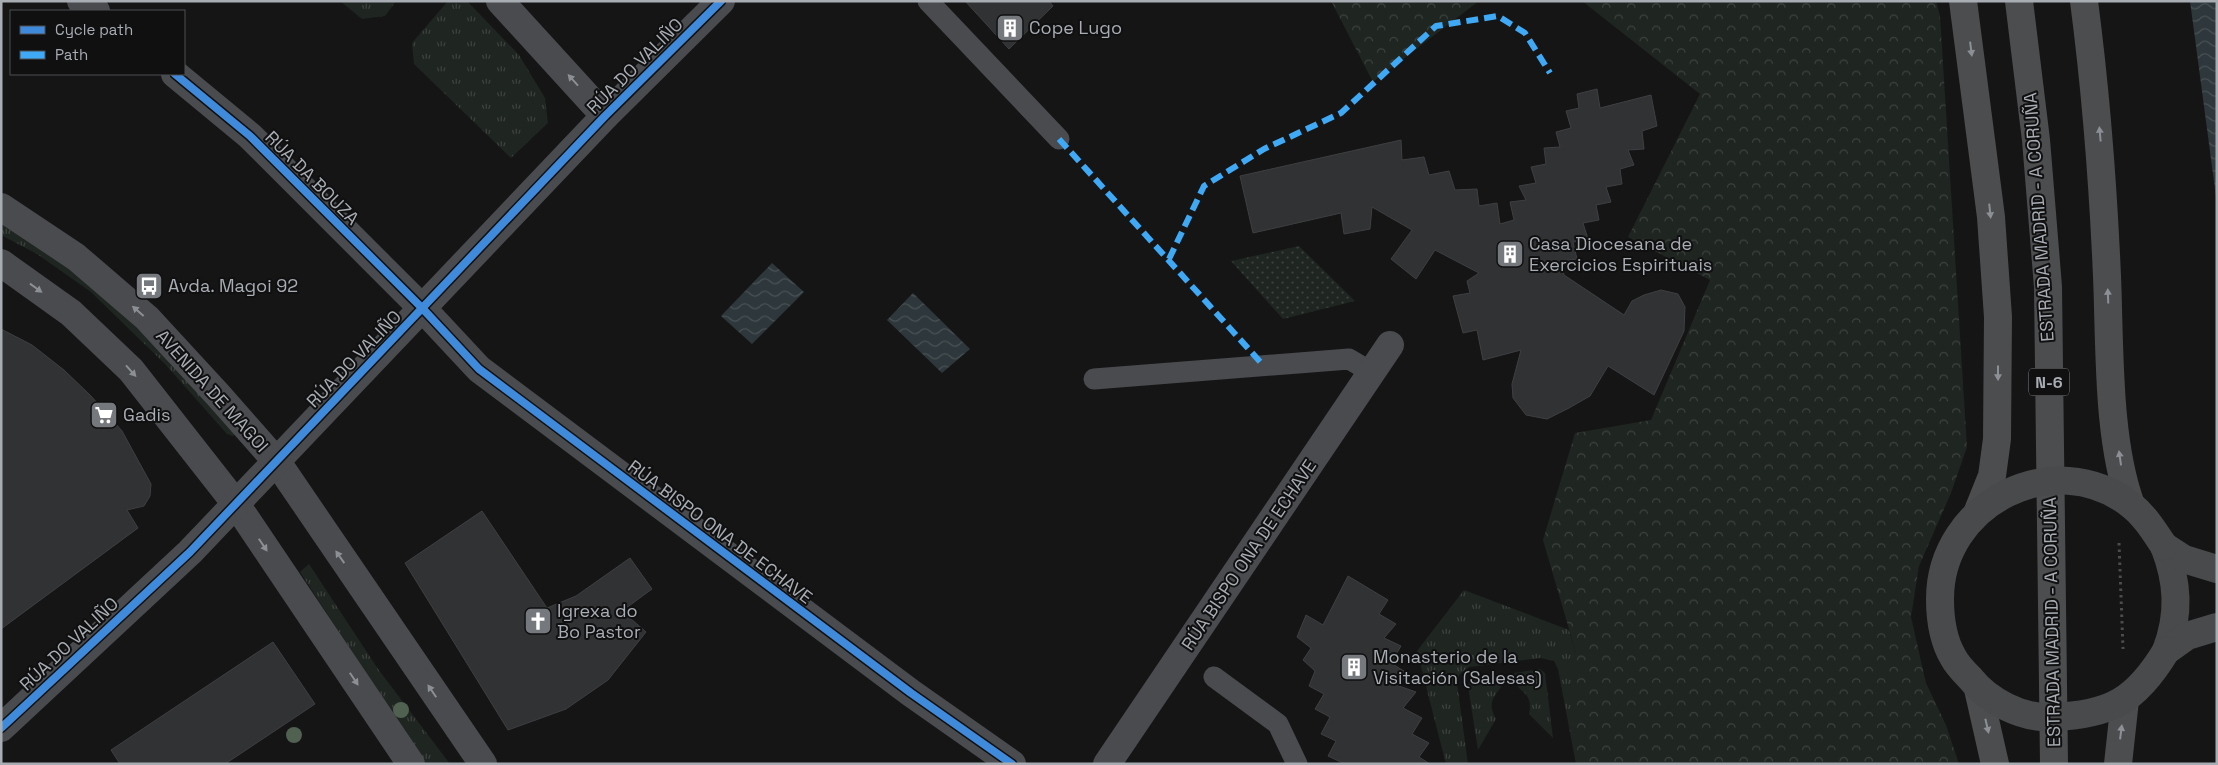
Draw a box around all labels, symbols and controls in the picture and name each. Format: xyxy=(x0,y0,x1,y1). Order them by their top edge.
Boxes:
legend xyxy=(10,10,185,75)
street label: RÚA DO VALIÑO xyxy=(582,13,688,119)
building icon: Cope Lugo xyxy=(995,13,1025,43)
place label: Cope Lugo xyxy=(1029,16,1122,39)
text: Cycle path xyxy=(55,20,133,39)
one-way arrow xyxy=(1967,42,1975,58)
text: Path xyxy=(55,45,88,64)
one-way arrow xyxy=(567,74,579,86)
street label: ESTRADA MADRID - A CORUÑA xyxy=(2018,92,2059,343)
one-way arrow xyxy=(2095,125,2103,141)
street label: RÚA DA BOUZA xyxy=(260,126,364,230)
one-way arrow xyxy=(1986,203,1994,219)
place label: Casa Diocesana de Exercicios Espirituais xyxy=(1529,232,1712,276)
building icon: Casa Diocesana de Exercicios Espirituais xyxy=(1495,239,1525,269)
bus stop icon: Avda. Magoi 92 xyxy=(134,271,164,301)
place label: Avda. Magoi 92 xyxy=(168,274,298,297)
one-way arrow xyxy=(29,283,43,293)
one-way arrow xyxy=(2104,288,2112,304)
one-way arrow xyxy=(131,305,144,316)
street label: RÚA DO VALIÑO xyxy=(301,305,406,412)
street label: AVENIDA DE MAGOI xyxy=(151,325,274,457)
one-way arrow xyxy=(125,365,137,377)
one-way arrow xyxy=(1994,365,2002,381)
road number: N-6 xyxy=(2029,368,2069,396)
supermarket icon: Gadis xyxy=(89,400,119,430)
place label: Gadis xyxy=(123,403,170,426)
one-way arrow xyxy=(2116,449,2124,465)
street label: RÚA BISPO ONA DE ECHAVE xyxy=(623,455,817,609)
street label: RÚA BISPO ONA DE ECHAVE xyxy=(1176,455,1321,655)
street label: ESTRADA MADRID - A CORUÑA xyxy=(2038,497,2065,747)
one-way arrow xyxy=(258,538,268,551)
one-way arrow xyxy=(335,550,345,563)
street label: RÚA DO VALIÑO xyxy=(14,592,123,695)
place label: Igrexa do Bo Pastor xyxy=(557,599,641,643)
church icon: Igrexa do Bo Pastor xyxy=(523,606,553,636)
place label: Monasterio de la Visitación (Salesas) xyxy=(1373,645,1542,689)
building icon: Monasterio de la Visitación (Salesas) xyxy=(1339,652,1369,682)
one-way arrow xyxy=(349,673,359,686)
one-way arrow xyxy=(427,684,437,697)
one-way arrow xyxy=(1983,719,1991,734)
one-way arrow xyxy=(2117,724,2125,740)

